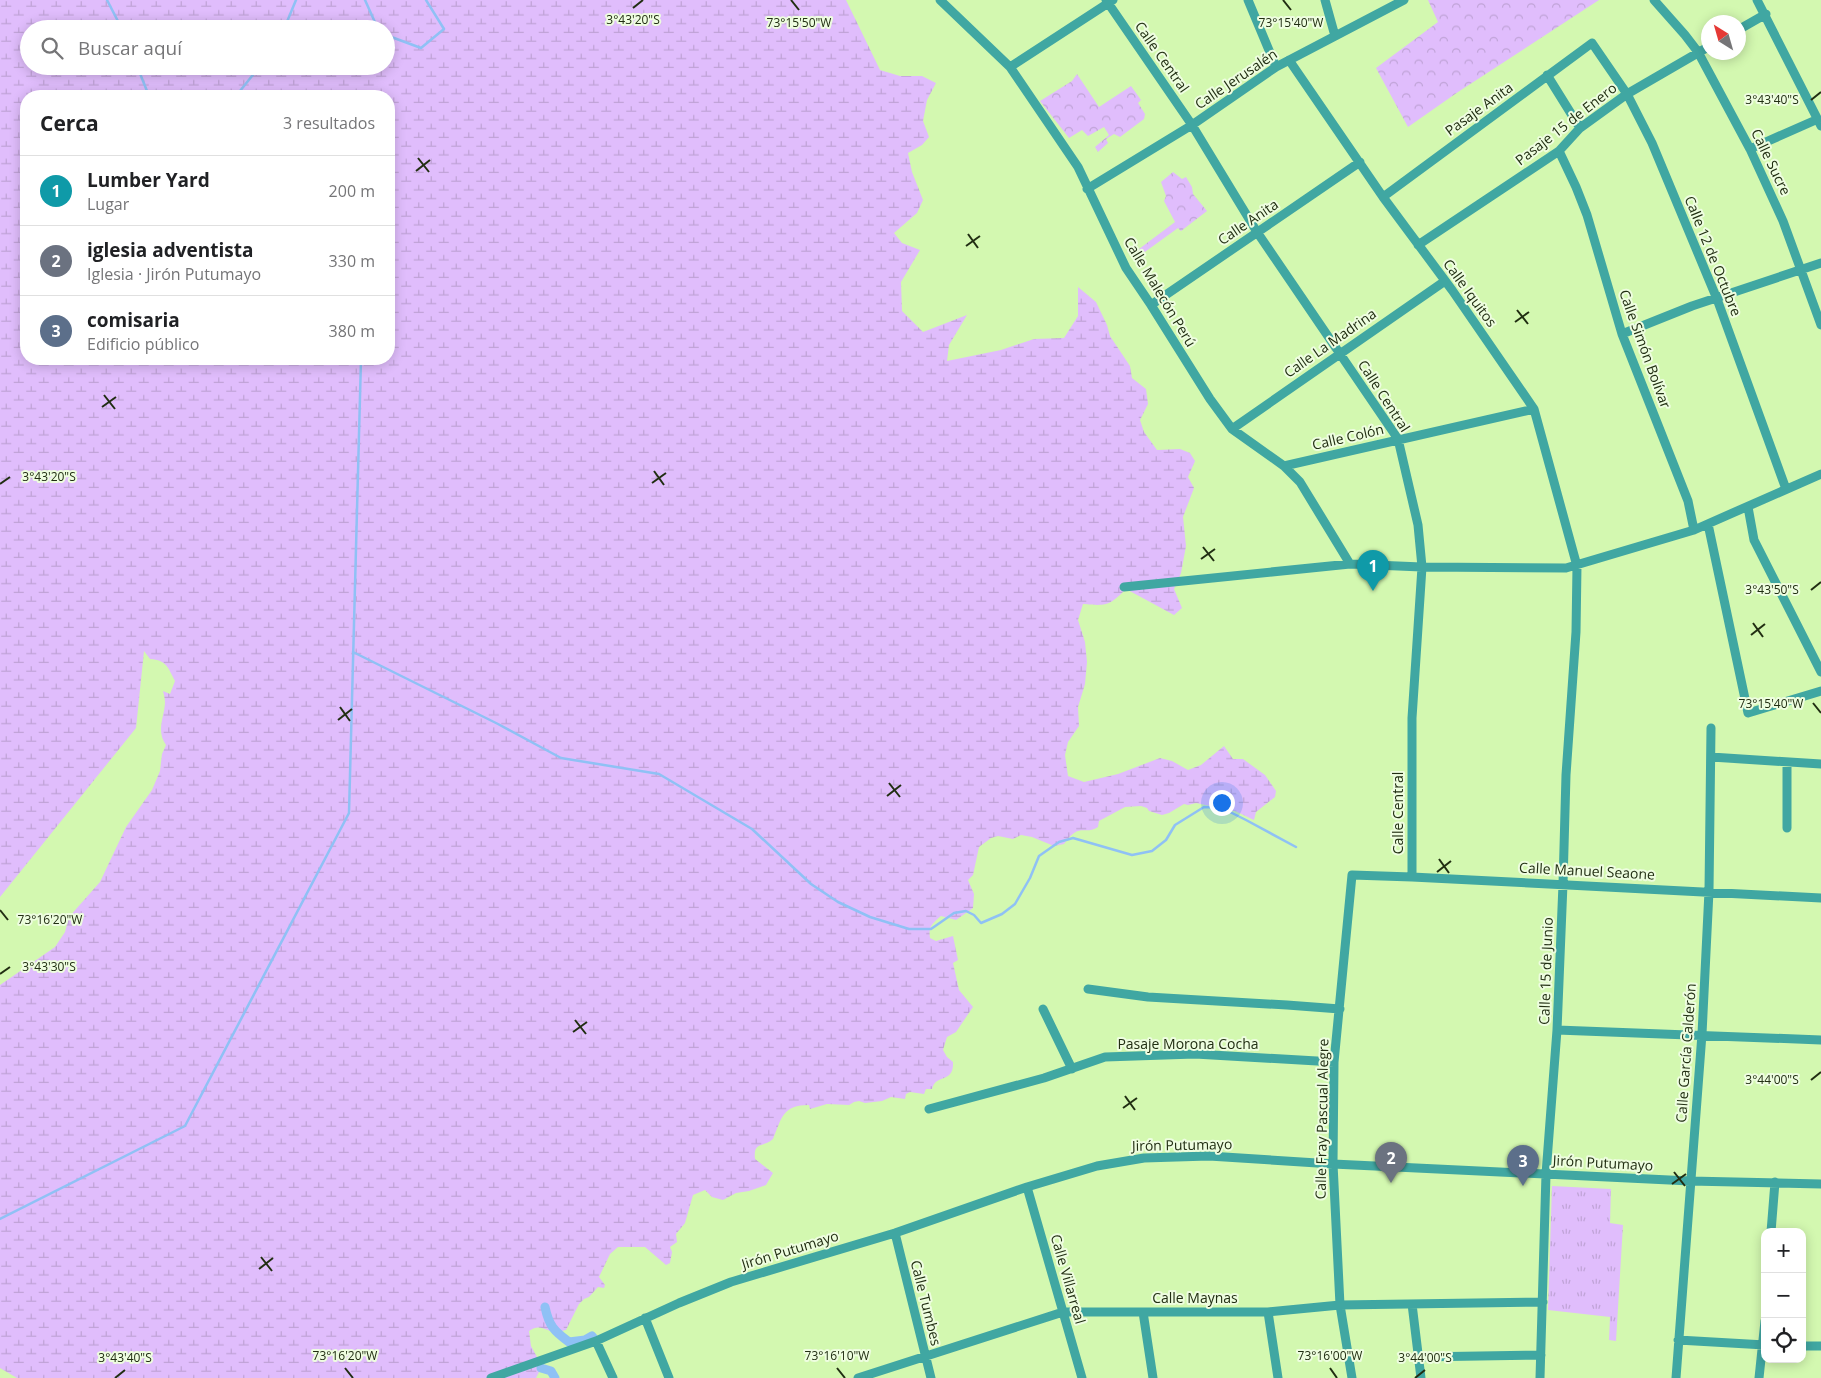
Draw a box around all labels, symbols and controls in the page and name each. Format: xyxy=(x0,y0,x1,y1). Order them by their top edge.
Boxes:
text: 3°43'20"S xyxy=(606,11,660,28)
text: 73°15'50"W xyxy=(767,14,831,31)
text: 73°15'40"W xyxy=(1259,14,1323,31)
north arrow xyxy=(1701,15,1746,60)
street label: Calle Central xyxy=(1131,17,1194,96)
search box xyxy=(20,20,395,75)
icon: search xyxy=(38,34,66,62)
text: Buscar aquí xyxy=(78,35,182,61)
street label: Calle Jerusalén xyxy=(1191,44,1281,113)
street label: Pasaje Anita xyxy=(1441,78,1516,140)
street label: Pasaje 15 de Enero xyxy=(1511,78,1620,169)
text: 3°43'40"S xyxy=(1745,91,1799,108)
text: Cerca xyxy=(40,109,99,137)
text: 3 resultados xyxy=(283,112,375,134)
street label: Calle Sucre xyxy=(1747,125,1796,198)
text: Lumber Yard xyxy=(87,167,210,193)
text: 1 xyxy=(51,180,61,202)
text: 200 m xyxy=(329,180,375,202)
text: Lugar xyxy=(87,193,129,215)
street label: Calle 12 de Octubre xyxy=(1681,193,1746,319)
street label: Calle Anita xyxy=(1214,194,1282,249)
street label: Calle Malecón Perú xyxy=(1120,233,1201,350)
text: iglesia adventista xyxy=(87,237,253,263)
text: 2 xyxy=(51,250,61,272)
text: 330 m xyxy=(329,250,375,272)
street label: Calle Iquitos xyxy=(1439,255,1502,331)
text: Iglesia · Jirón Putumayo xyxy=(87,263,261,285)
street label: Calle Simón Bolívar xyxy=(1615,287,1676,411)
street label: Calle La Madrina xyxy=(1280,304,1380,381)
text: comisaria xyxy=(87,307,180,333)
text: 3 xyxy=(51,320,61,342)
text: 380 m xyxy=(329,320,375,342)
text: Edificio público xyxy=(87,333,199,355)
street label: Calle Central xyxy=(1354,356,1415,435)
street label: Calle Colón xyxy=(1310,419,1386,454)
text: 3°43'20"S xyxy=(22,468,76,485)
pin: 1 xyxy=(1357,550,1389,591)
text: 3°43'50"S xyxy=(1745,581,1799,598)
text: 73°15'40"W xyxy=(1739,695,1803,712)
street label: Calle Central xyxy=(1388,772,1407,854)
your location xyxy=(1209,790,1235,816)
street label: Calle Manuel Seaone xyxy=(1519,857,1656,884)
text: 73°16'20"W xyxy=(18,911,82,928)
street label: Calle 15 de Junio xyxy=(1534,917,1557,1025)
text: 3°43'30"S xyxy=(22,958,76,975)
street label: Calle García Calderón xyxy=(1671,983,1700,1123)
street label: Pasaje Morona Cocha xyxy=(1117,1034,1259,1053)
street label: Calle Fray Pascual Alegre xyxy=(1311,1038,1332,1200)
text: 3°44'00"S xyxy=(1745,1071,1799,1088)
street label: Jirón Putumayo xyxy=(1130,1134,1232,1155)
pin: 2 xyxy=(1375,1142,1407,1183)
pin: 3 xyxy=(1507,1145,1539,1186)
street label: Jirón Putumayo xyxy=(1550,1150,1654,1175)
street label: Jirón Putumayo xyxy=(737,1226,841,1274)
map controls xyxy=(1761,1228,1806,1363)
button: + xyxy=(1761,1228,1806,1273)
street label: Calle Villarreal xyxy=(1047,1232,1090,1326)
street label: Calle Tumbes xyxy=(907,1258,946,1348)
button: − xyxy=(1761,1273,1806,1318)
street label: Calle Maynas xyxy=(1152,1288,1238,1307)
button: locate xyxy=(1761,1318,1806,1363)
text: 73°16'20"W xyxy=(313,1347,377,1364)
text: 73°16'10"W xyxy=(805,1347,869,1364)
text: 73°16'00"W xyxy=(1298,1347,1362,1364)
text: 3°43'40"S xyxy=(98,1349,152,1366)
text: 3°44'00"S xyxy=(1398,1349,1452,1366)

